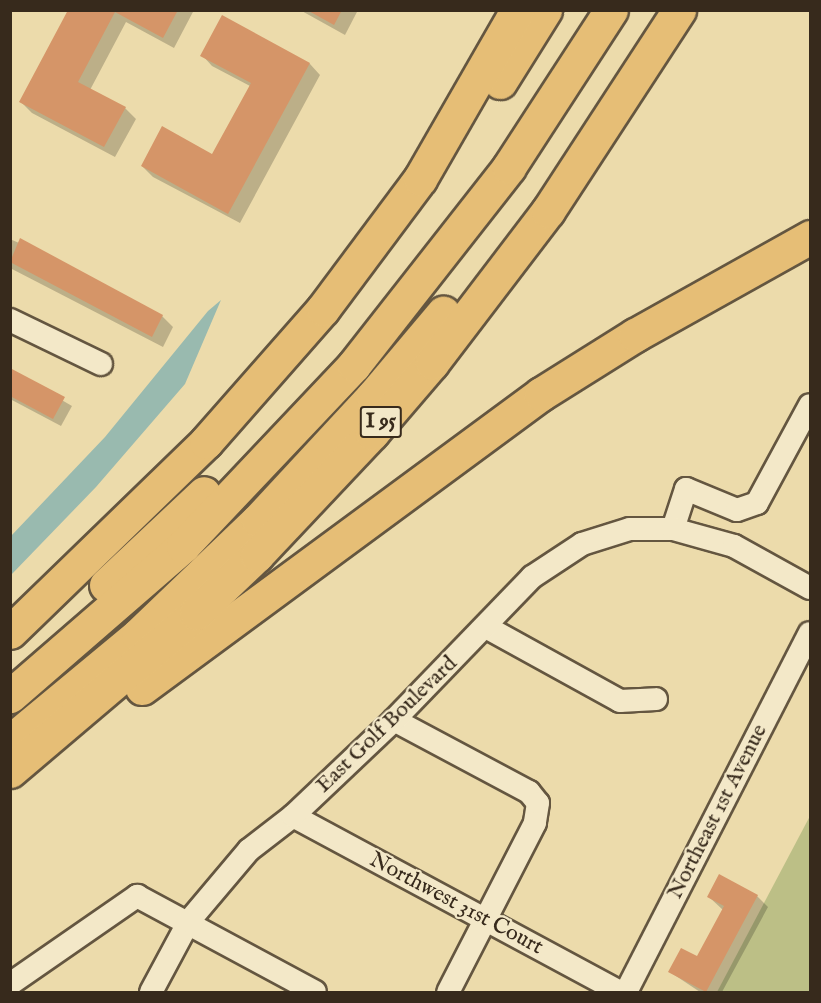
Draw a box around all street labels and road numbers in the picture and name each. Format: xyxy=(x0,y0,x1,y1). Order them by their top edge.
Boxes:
road number: I 95 xyxy=(358,404,404,440)
street label: East Golf Boulevard xyxy=(311,651,463,799)
street label: Northeast 1st Avenue xyxy=(663,720,773,904)
street label: Northwest 31st Court xyxy=(365,847,547,961)

